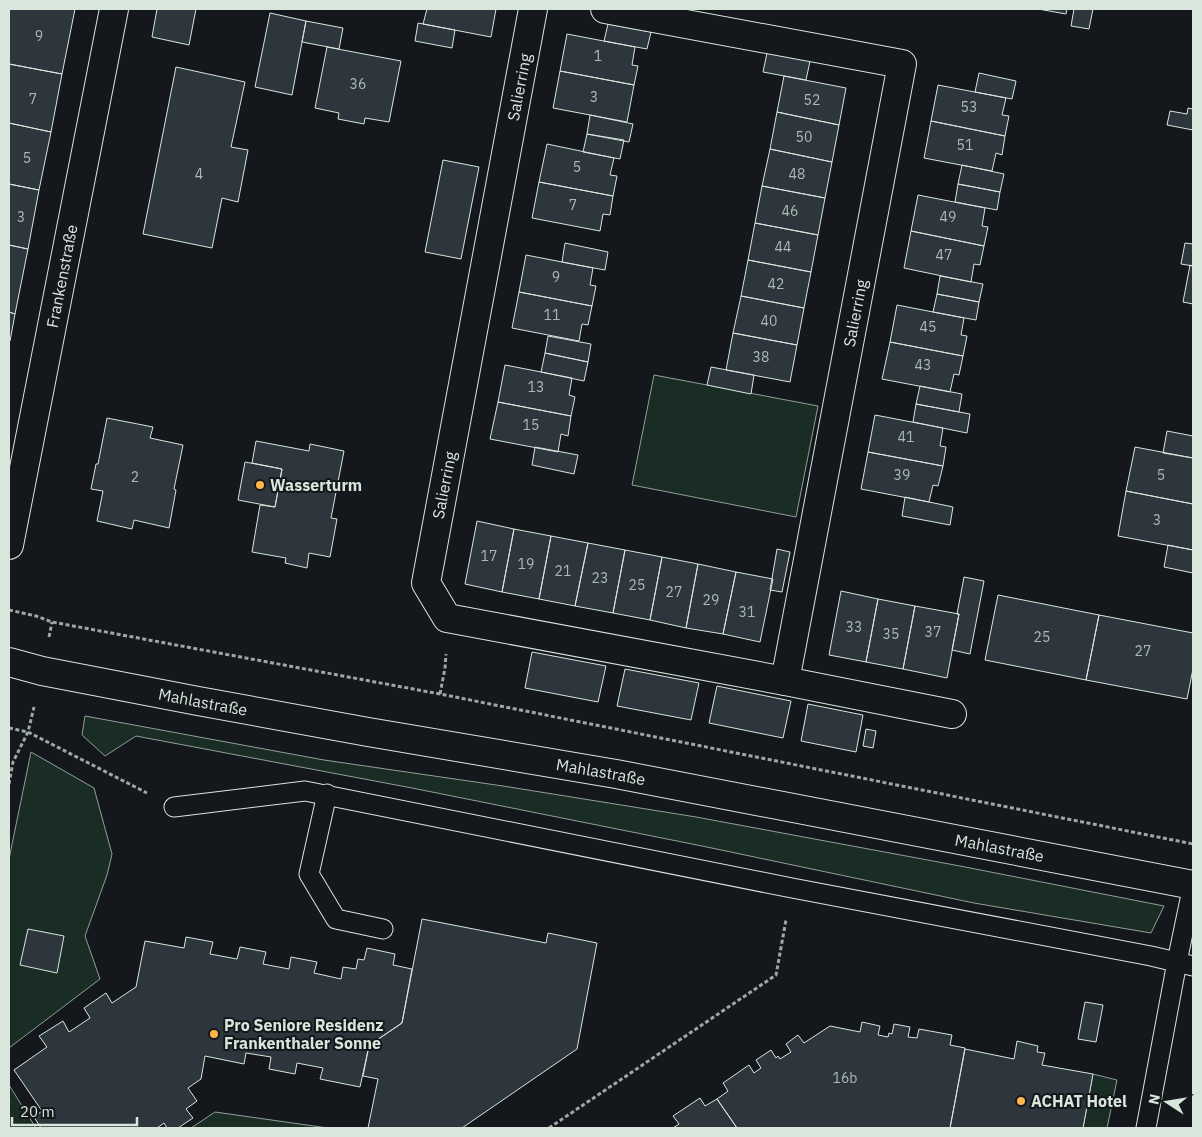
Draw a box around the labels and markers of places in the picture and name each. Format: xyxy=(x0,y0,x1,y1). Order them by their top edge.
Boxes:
place label: Wasserturm xyxy=(270,475,362,495)
marker: Wasserturm xyxy=(254,479,266,491)
place label: Pro Seniore Residenz Frankenthaler Sonne xyxy=(224,1015,384,1053)
marker: Pro Seniore Residenz Frankenthaler Sonne xyxy=(208,1028,220,1040)
place label: ACHAT Hotel xyxy=(1031,1091,1127,1111)
marker: ACHAT Hotel xyxy=(1015,1095,1027,1107)

